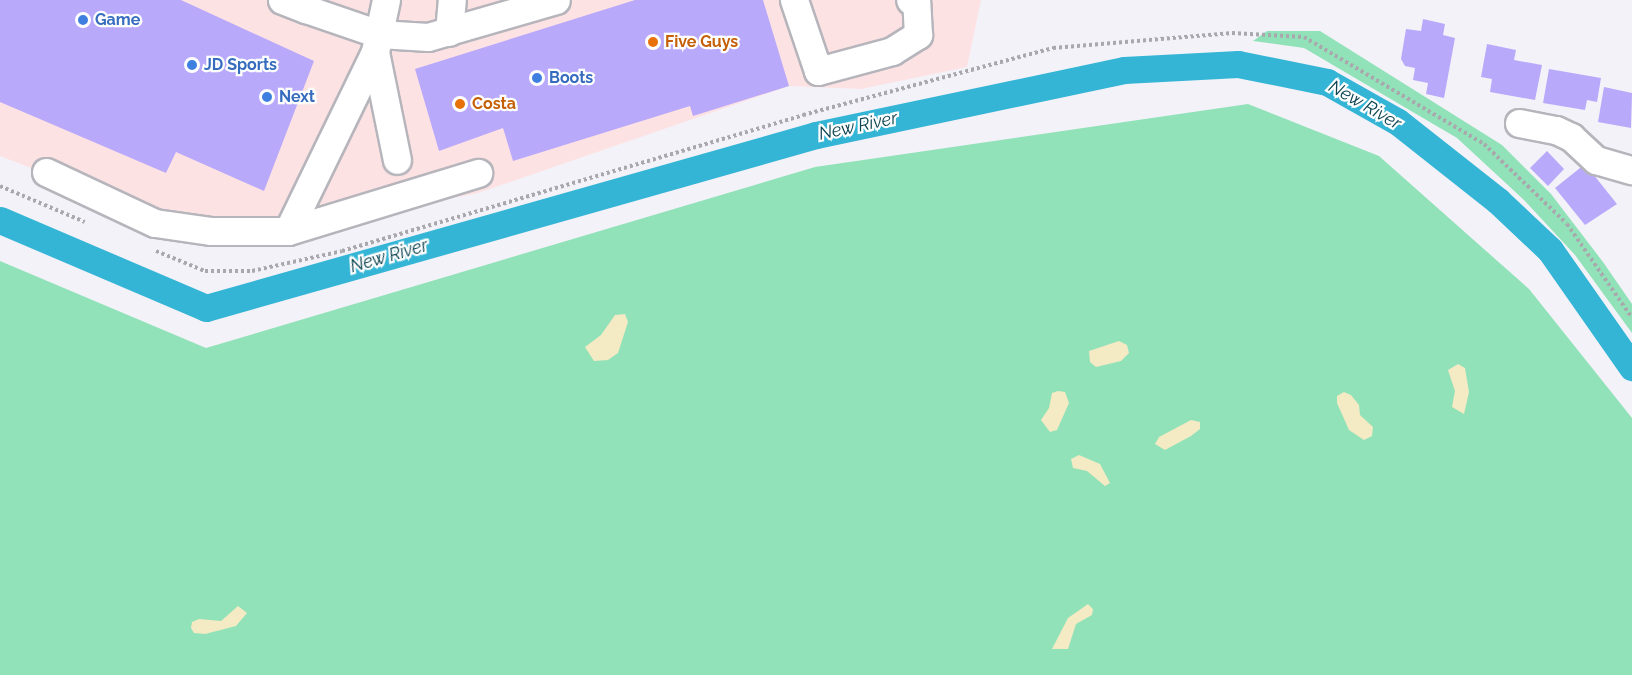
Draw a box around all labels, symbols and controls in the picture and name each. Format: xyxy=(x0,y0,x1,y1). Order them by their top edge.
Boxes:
place label: Game xyxy=(95,10,140,30)
marker: Game xyxy=(76,13,90,27)
place label: Five Guys xyxy=(665,32,738,52)
marker: Five Guys xyxy=(646,35,660,49)
place label: JD Sports xyxy=(204,55,277,75)
marker: JD Sports xyxy=(185,58,199,72)
place label: Boots xyxy=(549,68,593,88)
marker: Boots xyxy=(530,71,544,85)
water label: New River xyxy=(1325,76,1405,134)
place label: Next xyxy=(279,87,315,107)
marker: Next xyxy=(260,90,274,104)
place label: Costa xyxy=(472,94,516,114)
marker: Costa xyxy=(453,97,467,111)
water label: New River xyxy=(817,107,899,145)
water label: New River xyxy=(347,235,431,277)

